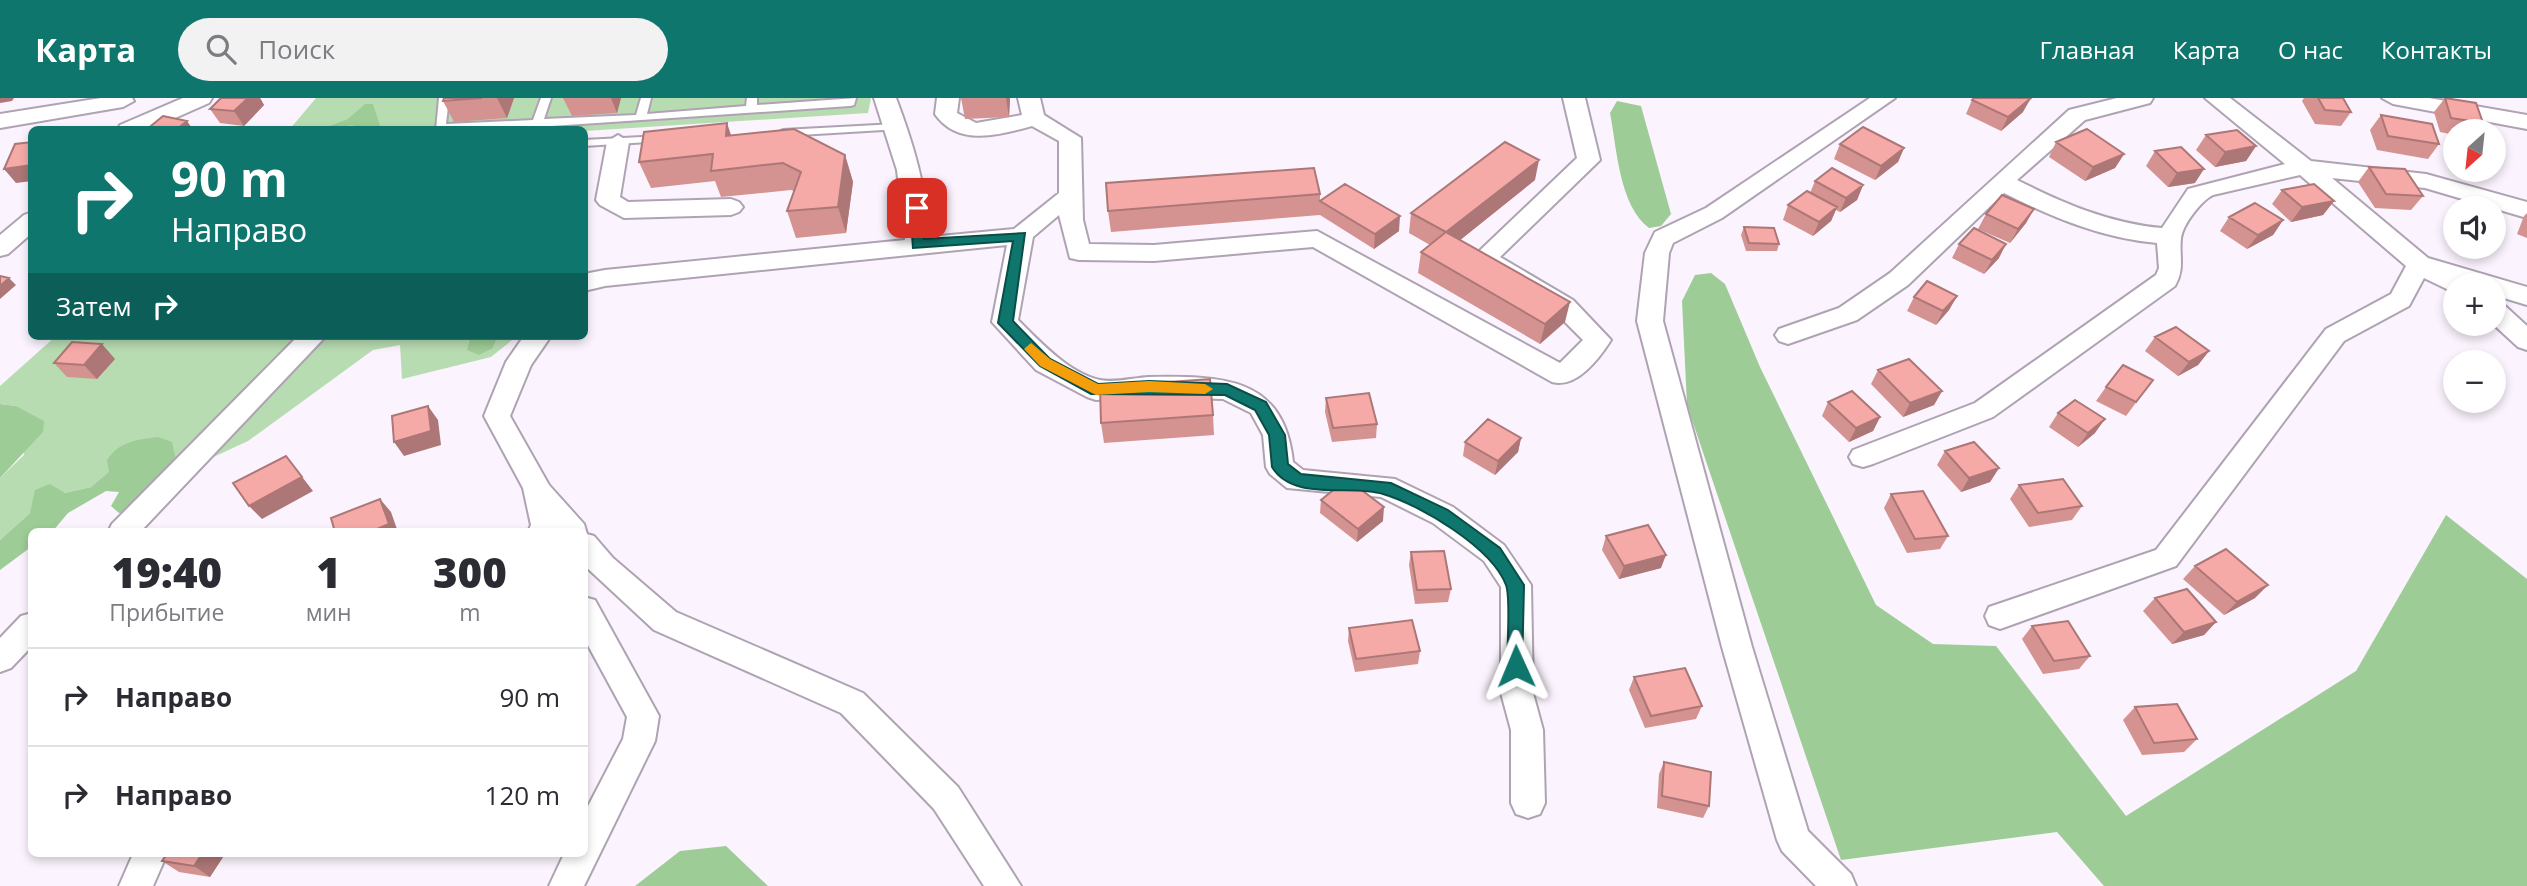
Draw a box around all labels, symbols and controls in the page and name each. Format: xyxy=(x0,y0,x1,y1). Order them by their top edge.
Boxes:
search box xyxy=(178,18,668,81)
text: Карта xyxy=(35,27,136,72)
icon: search xyxy=(202,30,240,68)
text: Поиск xyxy=(258,31,335,67)
text: Главная xyxy=(2040,33,2135,66)
text: Карта xyxy=(2173,33,2240,66)
text: О нас xyxy=(2278,33,2343,66)
text: Контакты xyxy=(2381,33,2492,66)
north arrow xyxy=(2443,119,2506,182)
map controls xyxy=(2443,119,2506,413)
text: 90 m xyxy=(171,145,288,211)
icon: right xyxy=(56,154,147,245)
pin xyxy=(887,178,947,238)
icon: arrive xyxy=(898,189,936,227)
button: sound xyxy=(2443,196,2506,259)
text: Направо xyxy=(171,208,307,251)
button: + xyxy=(2443,273,2506,336)
icon: right xyxy=(146,287,184,325)
text: Затем xyxy=(56,288,132,324)
button: − xyxy=(2443,350,2506,413)
text: 19:40 xyxy=(112,543,222,600)
text: 1 xyxy=(316,543,341,600)
text: 300 xyxy=(433,543,507,600)
text: Прибытие xyxy=(109,596,224,628)
text: мин xyxy=(306,596,352,628)
text: m xyxy=(459,596,480,628)
position arrow xyxy=(1479,629,1553,703)
icon: right xyxy=(56,678,94,716)
text: Направо xyxy=(115,679,232,715)
text: 90 m xyxy=(499,679,560,715)
icon: right xyxy=(56,776,94,814)
text: Направо xyxy=(115,777,232,813)
text: 120 m xyxy=(485,777,560,813)

